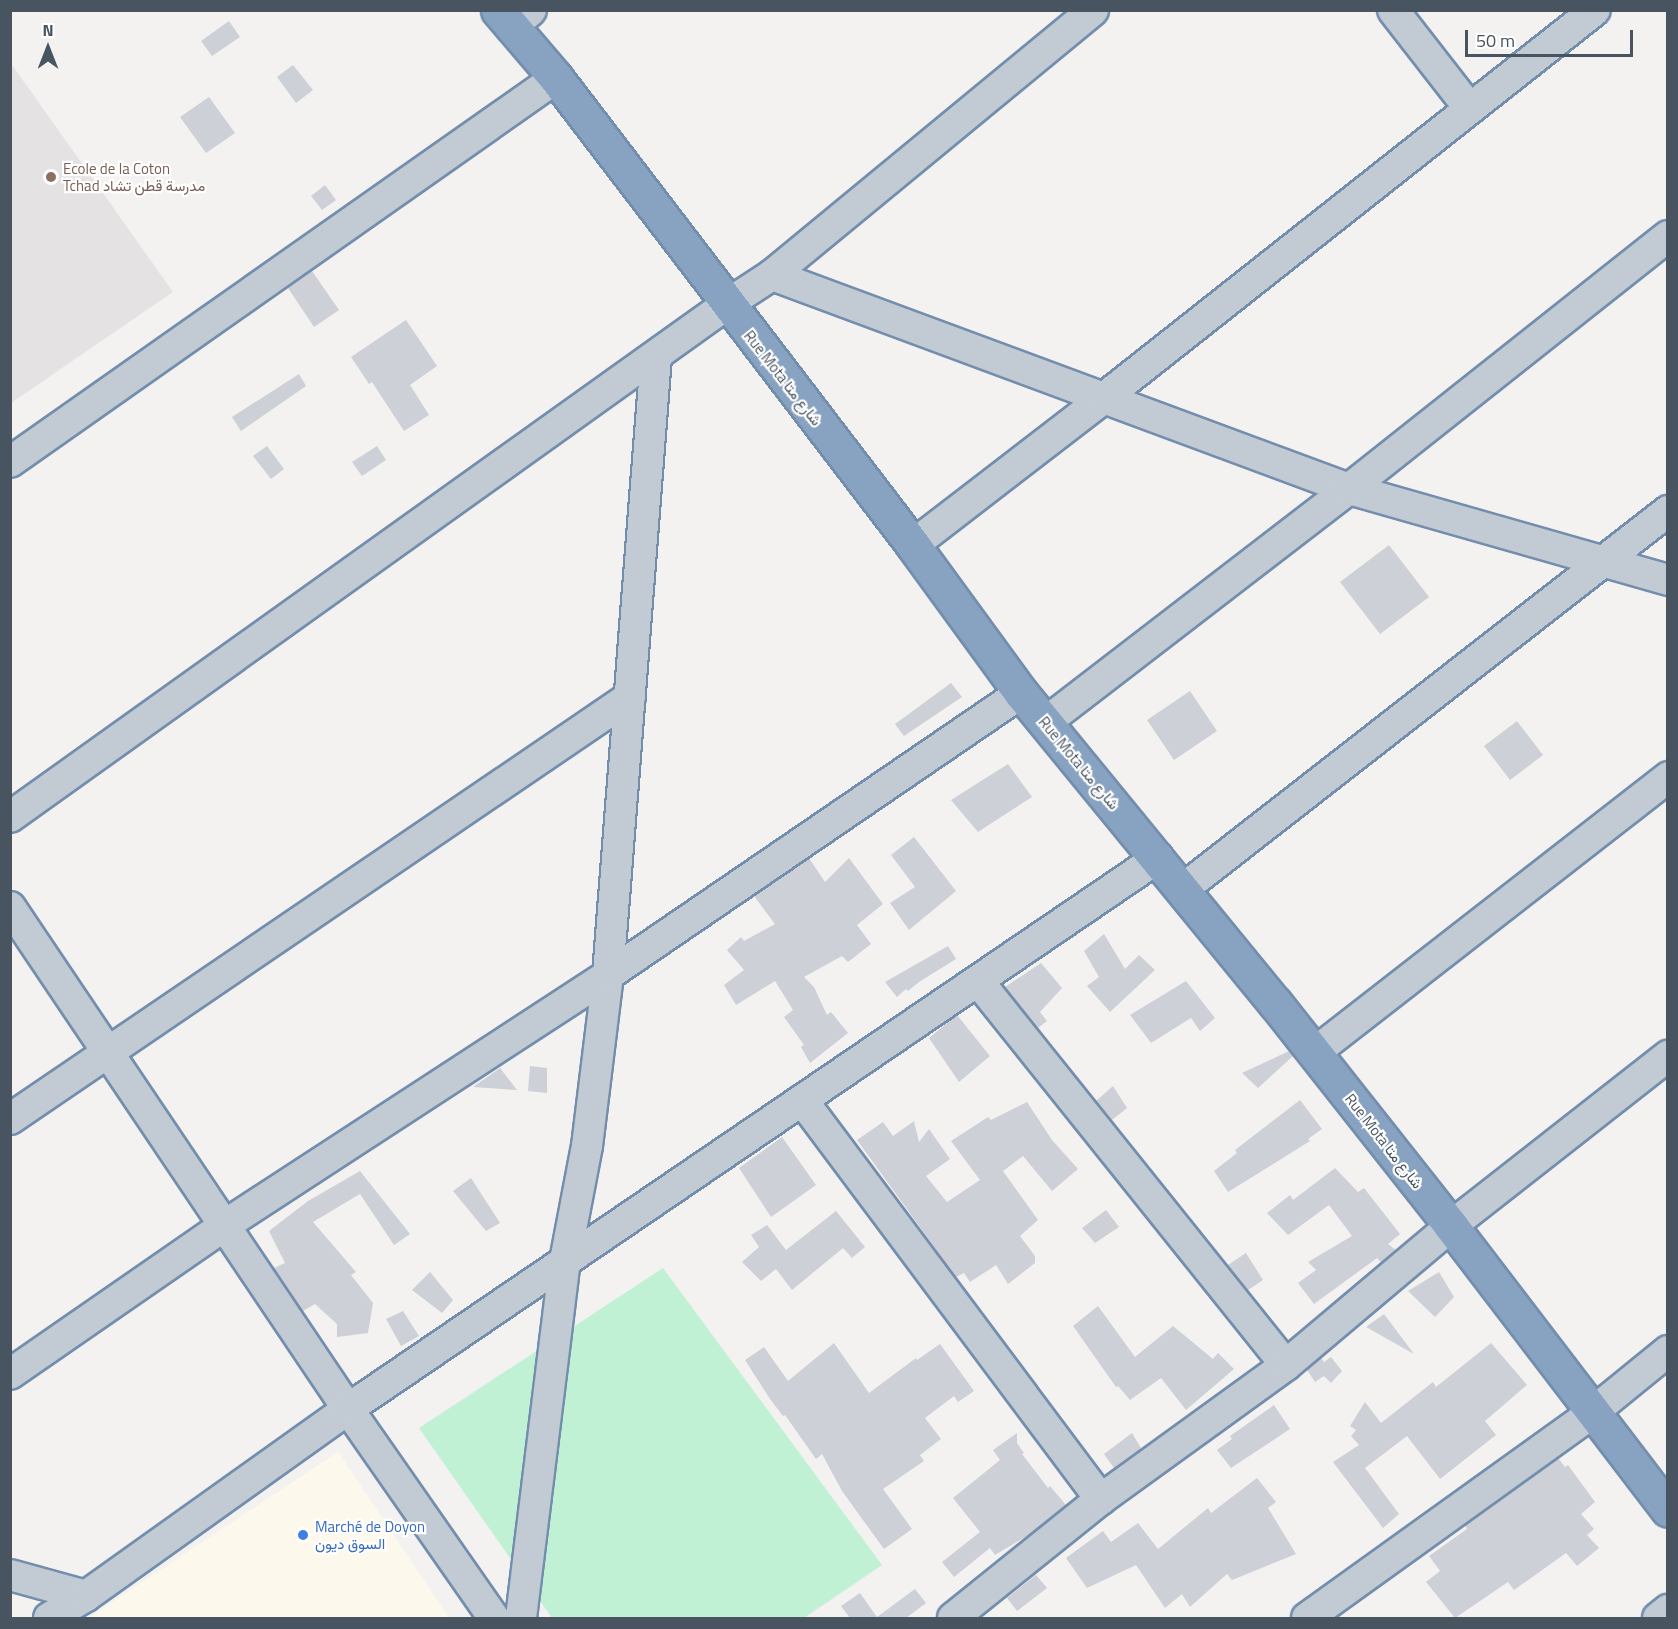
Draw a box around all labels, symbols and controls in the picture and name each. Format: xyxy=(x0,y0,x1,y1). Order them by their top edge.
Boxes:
north arrow xyxy=(18,18,78,78)
text: N xyxy=(42,18,54,42)
scale bar xyxy=(1468,18,1636,56)
text: 50 m xyxy=(1476,27,1515,54)
place label: Ecole de la Coton Tchad مدرسة قطن تشاد xyxy=(63,159,205,194)
marker: Ecole de la Coton Tchad مدرسة قطن تشاد xyxy=(44,170,58,184)
street label: Rue Mota شارع متا xyxy=(740,327,826,429)
street label: Rue Mota شارع متا xyxy=(1035,713,1123,813)
street label: Rue Mota شارع متا xyxy=(1341,1090,1427,1192)
place label: Marché de Doyon السوق ديون xyxy=(315,1517,425,1552)
marker: Marché de Doyon السوق ديون xyxy=(296,1528,310,1542)

